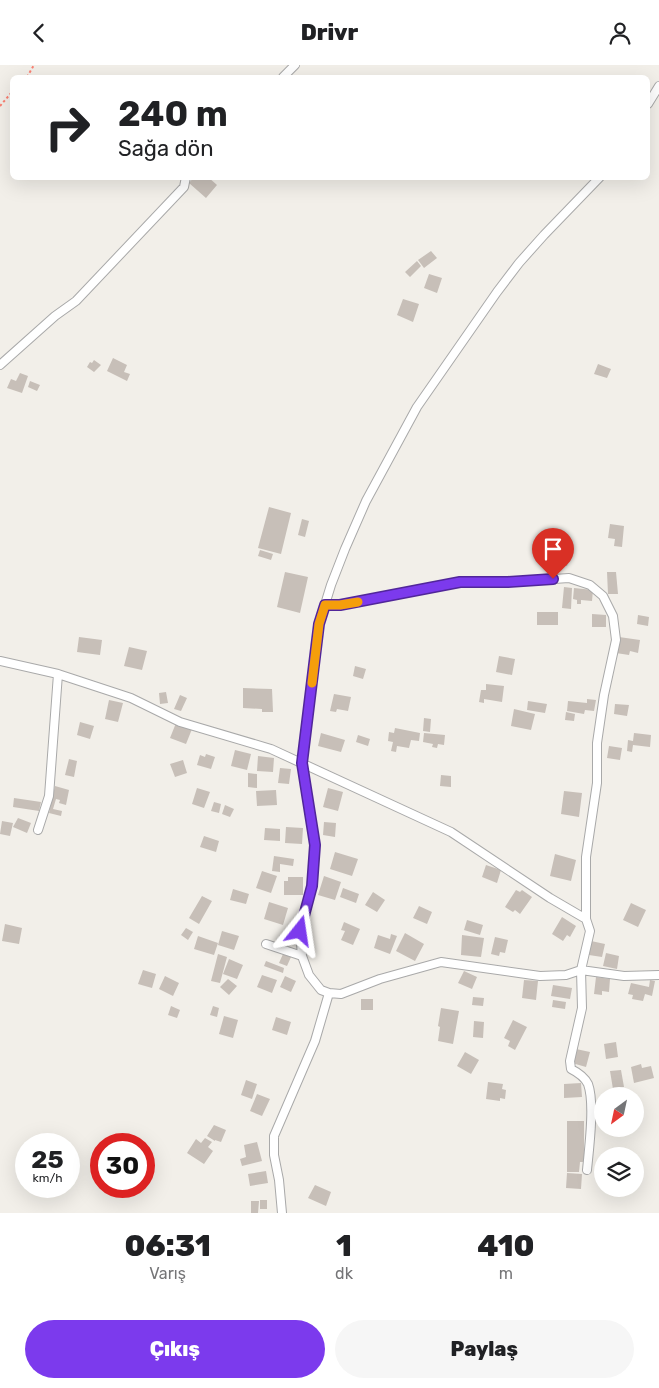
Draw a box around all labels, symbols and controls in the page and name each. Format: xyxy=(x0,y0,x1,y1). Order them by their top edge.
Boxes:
icon: back xyxy=(25,19,53,47)
text: Drivr xyxy=(301,19,358,46)
icon: person xyxy=(606,19,634,47)
text: 240 m xyxy=(118,93,228,135)
icon: right xyxy=(35,95,100,160)
text: Sağa dön xyxy=(118,135,214,162)
pin xyxy=(532,528,574,579)
icon: arrive xyxy=(539,535,567,563)
position arrow xyxy=(273,904,325,956)
north arrow xyxy=(594,1087,644,1137)
map controls xyxy=(594,1087,644,1197)
speed limit sign: 30 xyxy=(90,1133,155,1198)
text: 25 xyxy=(31,1145,64,1174)
button: layers xyxy=(594,1147,644,1197)
text: km/h xyxy=(33,1171,62,1185)
text: 06:31 xyxy=(124,1228,211,1264)
text: 1 xyxy=(336,1228,352,1264)
text: 410 xyxy=(477,1228,535,1264)
text: Varış xyxy=(149,1264,186,1283)
text: dk xyxy=(335,1264,353,1283)
text: m xyxy=(499,1264,513,1283)
button: Çıkış xyxy=(25,1320,325,1378)
button: Paylaş xyxy=(335,1320,634,1378)

